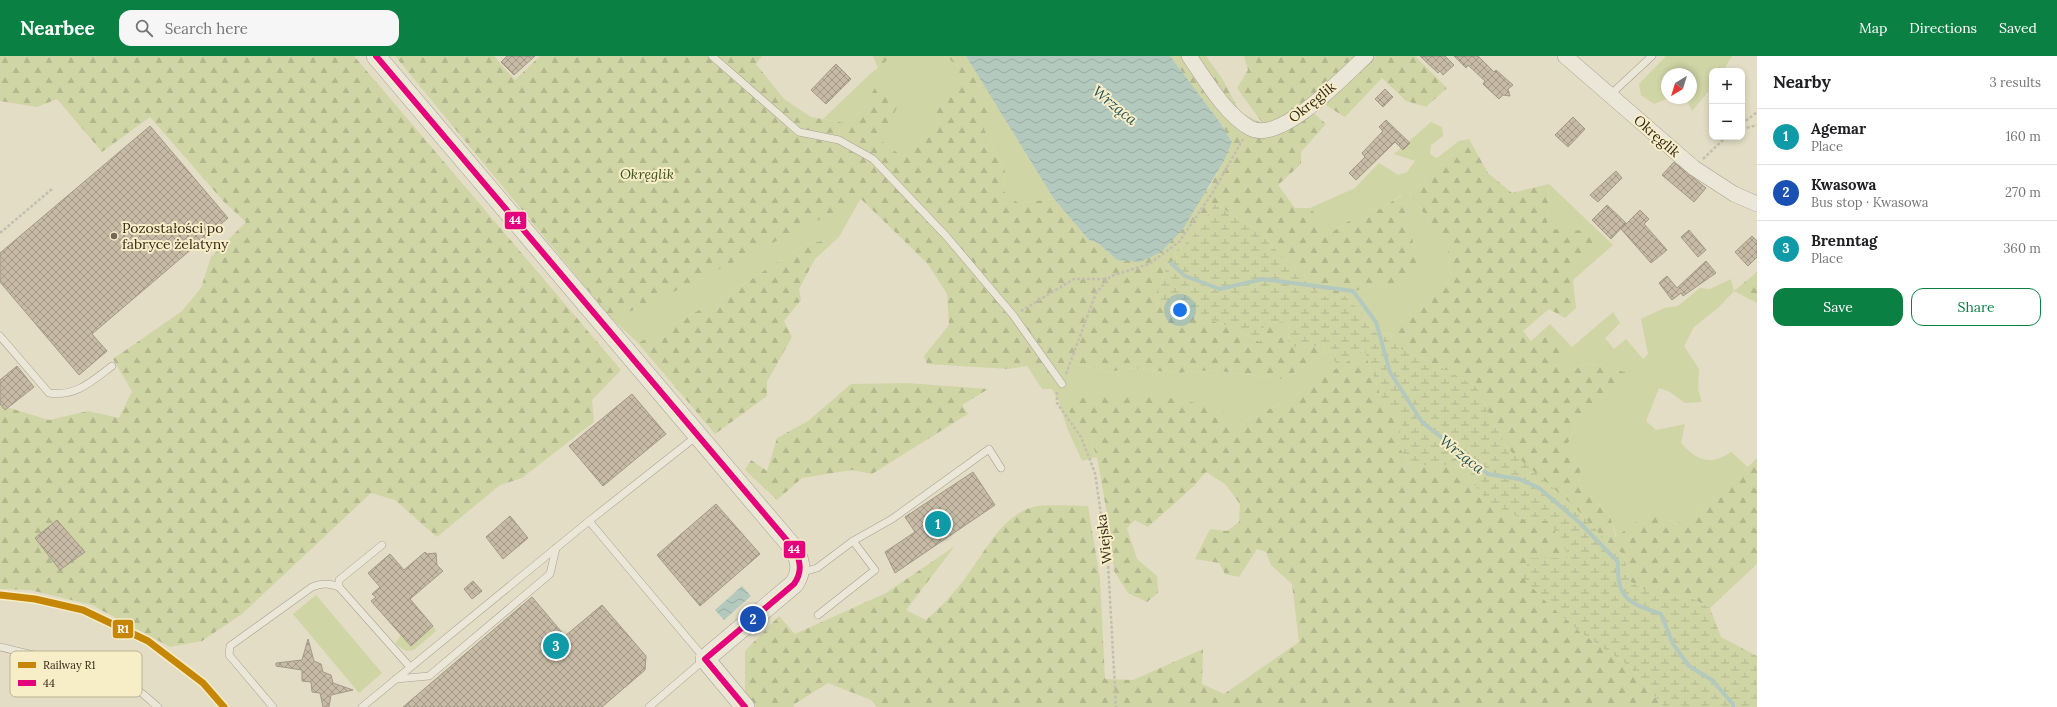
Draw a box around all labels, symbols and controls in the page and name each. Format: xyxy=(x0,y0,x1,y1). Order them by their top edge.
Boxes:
search box xyxy=(119,10,399,46)
text: Nearbee xyxy=(20,16,95,40)
icon: search xyxy=(133,17,155,39)
text: Search here xyxy=(165,19,248,38)
text: Map xyxy=(1859,19,1887,37)
text: Directions xyxy=(1909,19,1977,37)
text: Saved xyxy=(1999,19,2037,37)
north arrow xyxy=(1661,68,1697,104)
map controls xyxy=(1709,68,1745,140)
button: + xyxy=(1709,68,1745,104)
text: Nearby xyxy=(1773,71,1831,93)
text: 3 results xyxy=(1989,74,2041,91)
street label: Okręglik xyxy=(1285,77,1340,126)
water label: Wrząca xyxy=(1089,81,1142,129)
button: − xyxy=(1709,104,1745,140)
street label: Okręglik xyxy=(1630,111,1684,161)
text: Agemar xyxy=(1811,119,1866,138)
text: 1 xyxy=(1783,128,1789,145)
text: 160 m xyxy=(2006,128,2041,145)
text: Place xyxy=(1811,138,1843,155)
park label: Okręglik xyxy=(620,165,674,183)
text: Kwasowa xyxy=(1811,175,1876,194)
text: 2 xyxy=(1783,184,1789,201)
text: 270 m xyxy=(2005,184,2041,201)
text: Bus stop · Kwasowa xyxy=(1811,194,1928,211)
line badge: 44 xyxy=(504,211,527,230)
text: 44 xyxy=(509,213,521,227)
place label: Pozostałości po fabryce żelatyny xyxy=(122,219,229,253)
marker: Pozostałości po fabryce żelatyny xyxy=(109,231,119,241)
text: Brenntag xyxy=(1811,231,1877,250)
text: 3 xyxy=(1782,240,1790,257)
text: 360 m xyxy=(2003,240,2041,257)
text: Place xyxy=(1811,250,1843,267)
button: Save xyxy=(1773,288,1903,326)
button: Share xyxy=(1911,288,2041,326)
your location xyxy=(1170,300,1190,320)
water label: Wrząca xyxy=(1436,431,1489,478)
pin: 1 xyxy=(925,509,951,539)
street label: Wiejska xyxy=(1092,513,1116,565)
line badge: 44 xyxy=(783,540,806,559)
text: 44 xyxy=(788,542,800,556)
pin: 2 xyxy=(740,604,766,634)
line badge: R1 xyxy=(112,619,134,639)
text: R1 xyxy=(117,622,130,636)
pin: 3 xyxy=(543,631,569,661)
legend xyxy=(10,651,142,697)
text: Railway R1 xyxy=(43,658,96,672)
text: 44 xyxy=(43,676,55,690)

